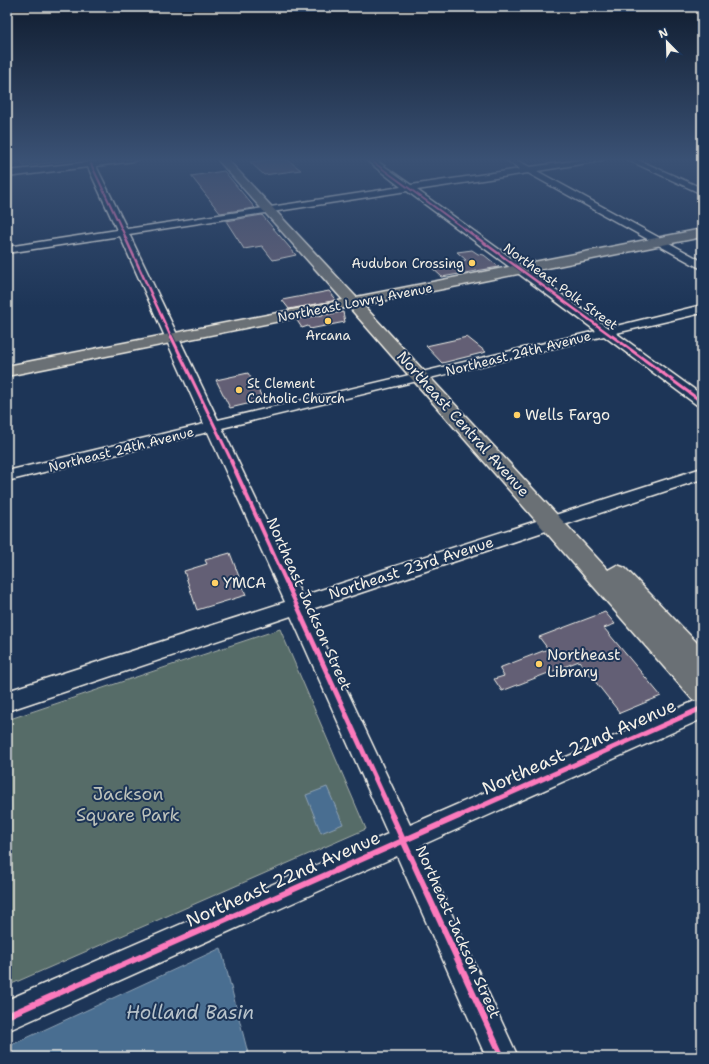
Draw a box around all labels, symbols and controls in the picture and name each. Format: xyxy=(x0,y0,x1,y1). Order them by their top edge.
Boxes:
north arrow xyxy=(647,22,687,62)
text: N xyxy=(656,25,670,42)
street label: Northeast Polk Street xyxy=(500,239,621,334)
place label: Audubon Crossing xyxy=(351,255,464,272)
marker: Audubon Crossing xyxy=(467,258,477,268)
street label: Northeast Lowry Avenue xyxy=(276,279,434,326)
marker: Arcana xyxy=(323,316,333,326)
place label: Arcana xyxy=(305,327,351,344)
street label: Northeast 24th Avenue xyxy=(444,327,593,380)
street label: Northeast Central Avenue xyxy=(392,347,534,501)
place label: St Clement Catholic Church xyxy=(247,375,345,407)
marker: St Clement Catholic Church xyxy=(234,385,244,395)
place label: Wells Fargo xyxy=(525,405,610,425)
marker: Wells Fargo xyxy=(512,410,522,420)
street label: Northeast 24th Avenue xyxy=(47,423,196,476)
street label: Northeast Jackson Street xyxy=(262,514,356,694)
street label: Northeast 23rd Avenue xyxy=(326,532,496,604)
place label: YMCA xyxy=(223,573,266,593)
marker: YMCA xyxy=(210,578,220,588)
place label: Northeast Library xyxy=(547,645,621,682)
marker: Northeast Library xyxy=(534,659,544,669)
street label: Northeast 22nd Avenue xyxy=(478,693,680,801)
park label: Jackson Square Park xyxy=(76,782,180,827)
street label: Northeast 22nd Avenue xyxy=(182,825,384,933)
street label: Northeast Jackson Street xyxy=(411,842,505,1022)
water label: Holland Basin xyxy=(126,1000,254,1025)

